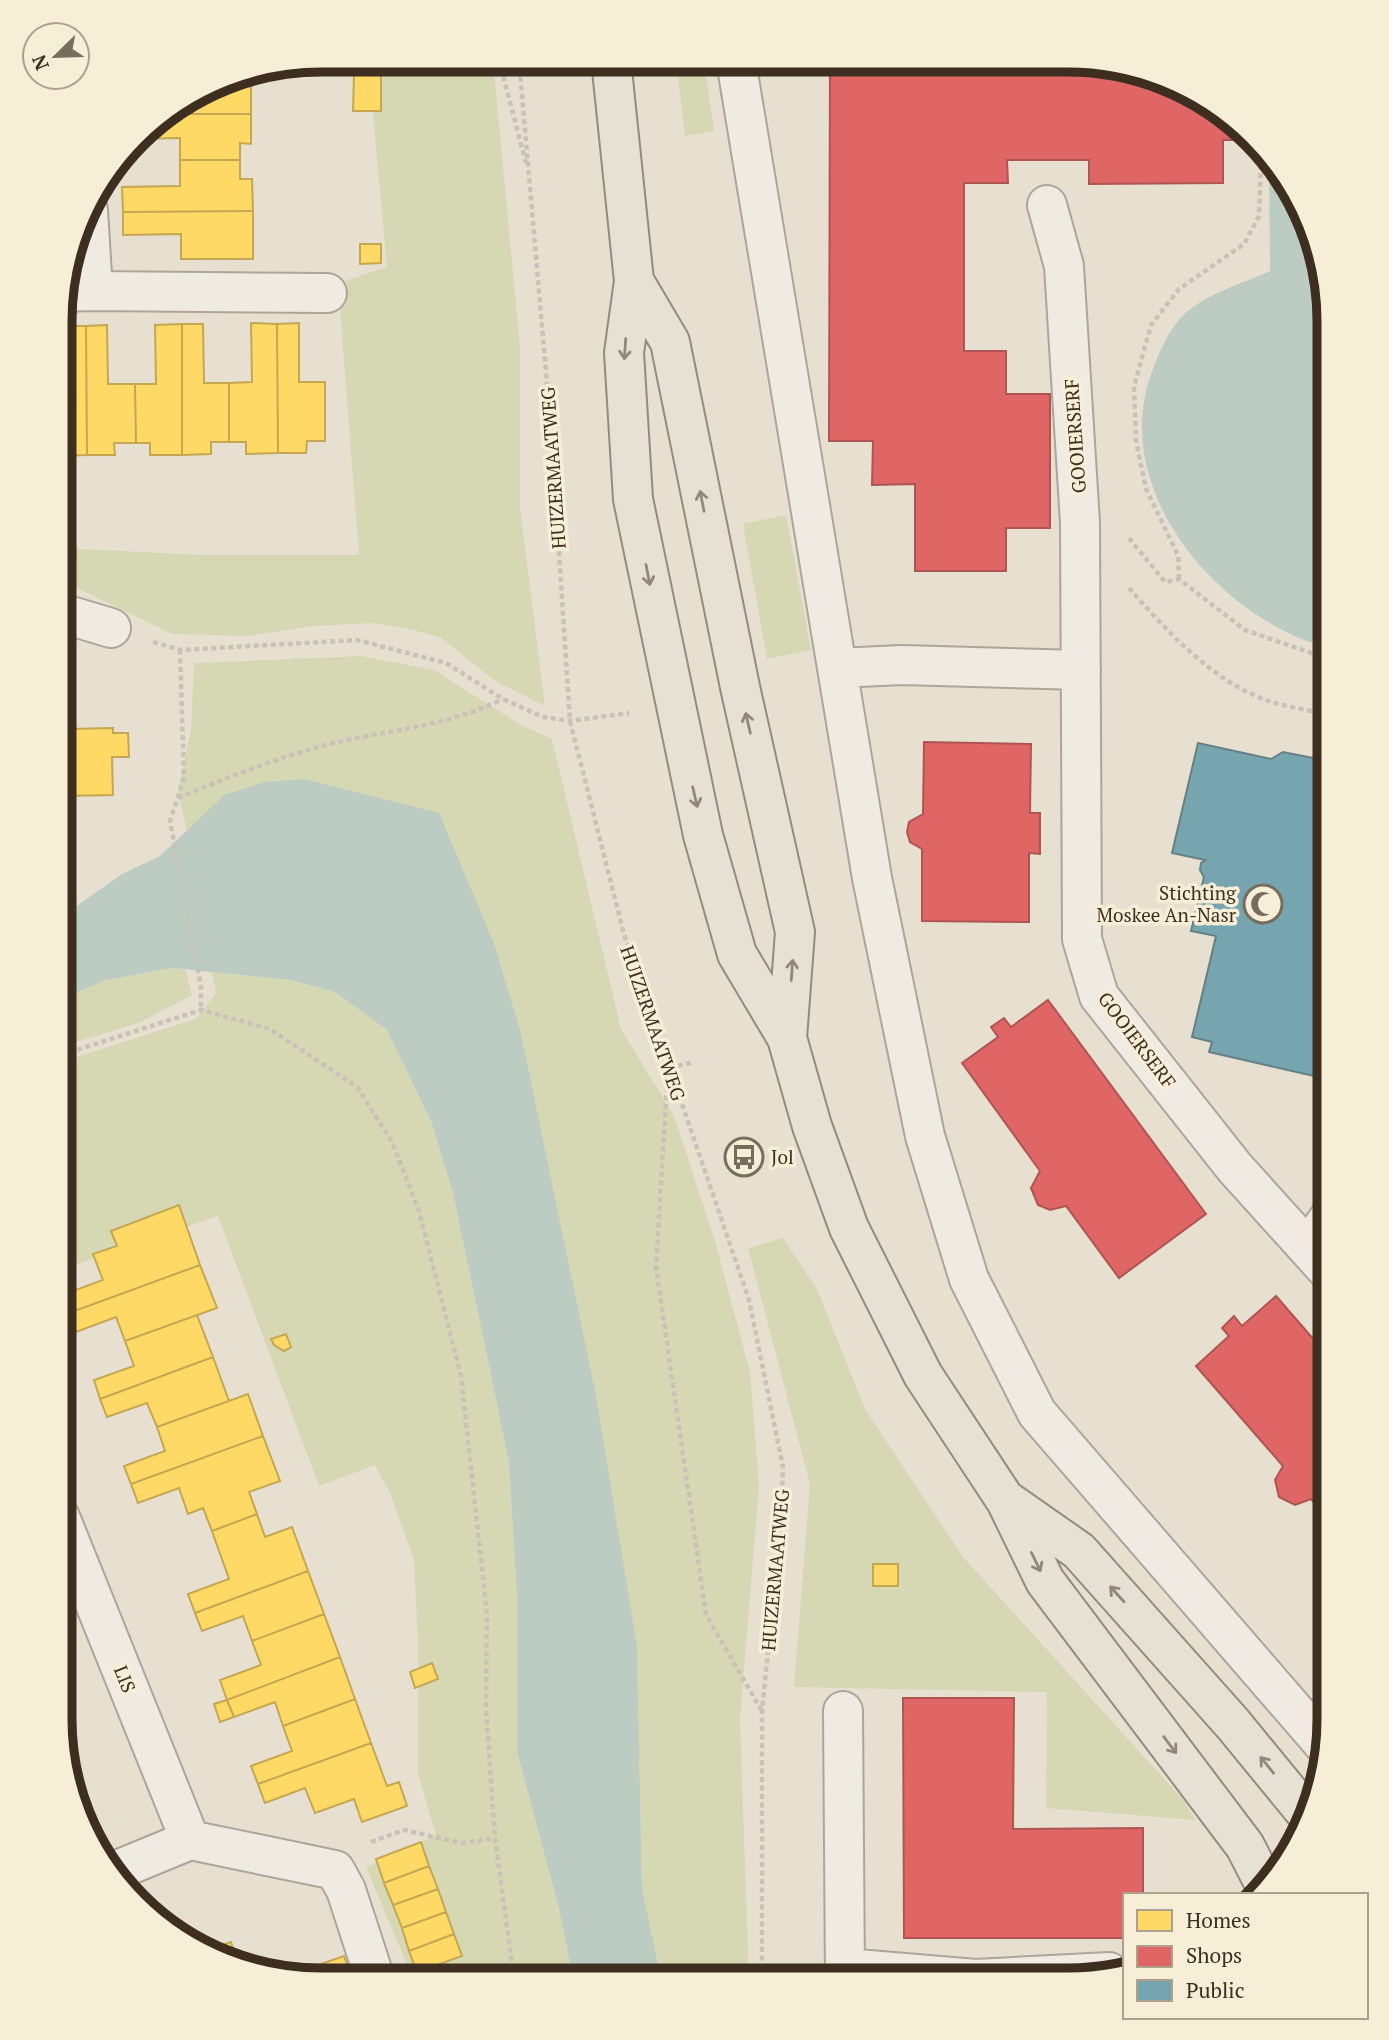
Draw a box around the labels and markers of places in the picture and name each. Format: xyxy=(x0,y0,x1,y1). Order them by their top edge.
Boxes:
place label: Stichting Moskee An-Nasr xyxy=(1096,880,1237,927)
mosque icon: Stichting Moskee An-Nasr xyxy=(1242,883,1284,925)
bus stop icon: Jol xyxy=(723,1136,765,1178)
place label: Jol xyxy=(771,1144,794,1169)

